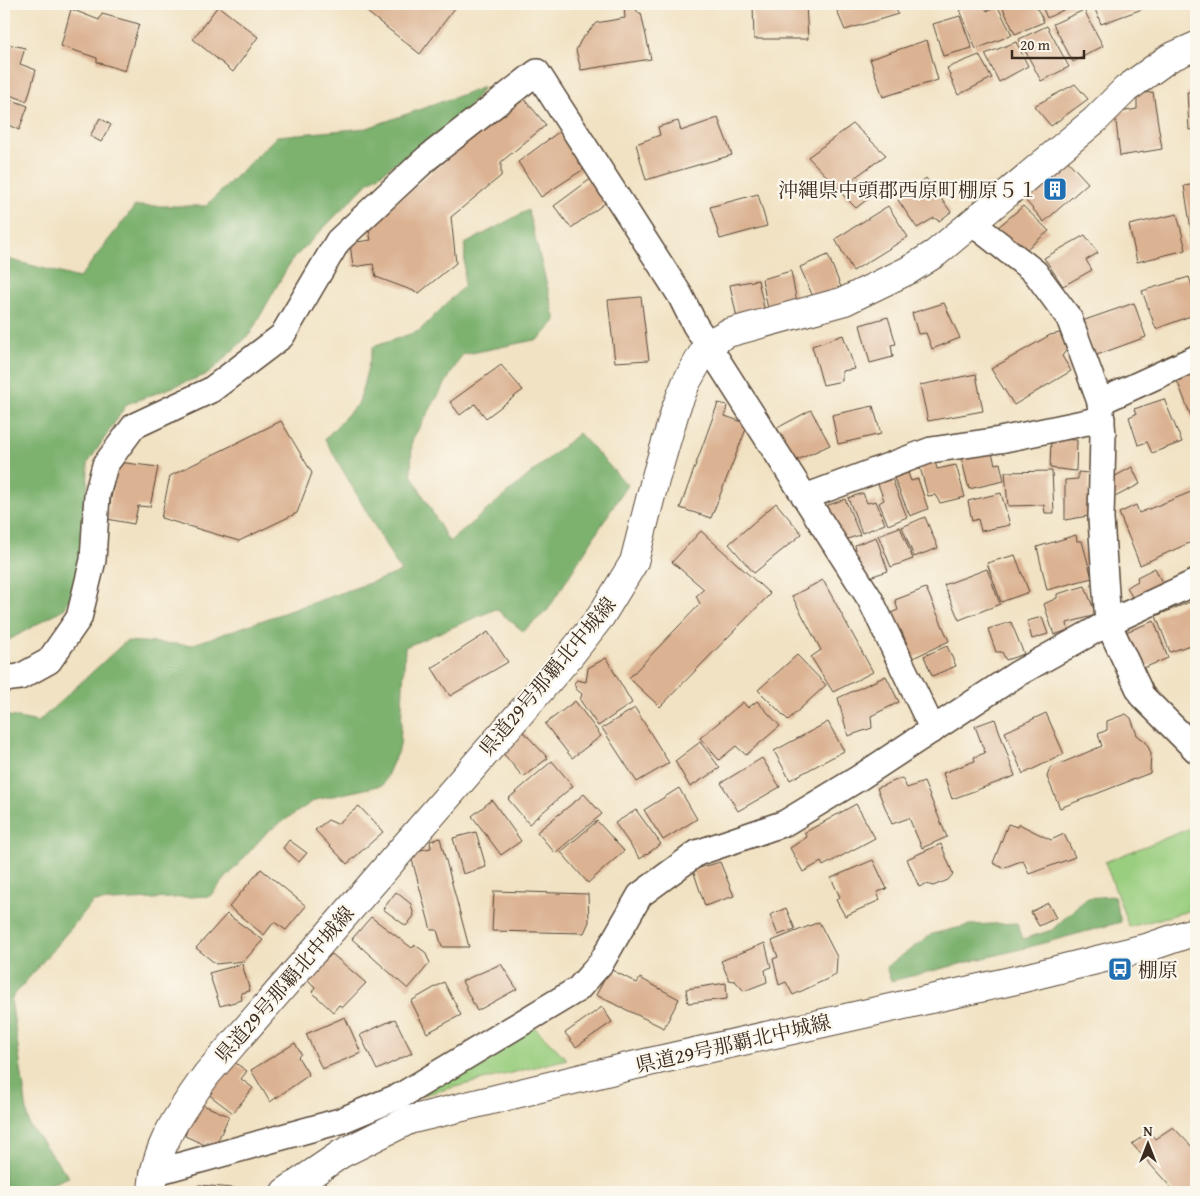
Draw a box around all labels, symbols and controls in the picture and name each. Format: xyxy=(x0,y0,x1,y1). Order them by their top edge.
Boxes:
scale bar xyxy=(1012,28,1085,60)
text: 20 m xyxy=(1020,34,1051,55)
place label: 沖縄県中頭郡西原町棚原５１ xyxy=(778,175,1038,204)
building icon: 沖縄県中頭郡西原町棚原５１ xyxy=(1042,176,1068,202)
street label: 県道29号那覇北中城線 xyxy=(472,590,622,762)
street label: 県道29号那覇北中城線 xyxy=(208,899,360,1069)
place label: 棚原 xyxy=(1138,955,1178,984)
bus stop icon: 棚原 xyxy=(1107,956,1133,982)
street label: 県道29号那覇北中城線 xyxy=(633,1006,833,1080)
north arrow xyxy=(1122,1118,1172,1168)
text: N xyxy=(1143,1121,1153,1141)

